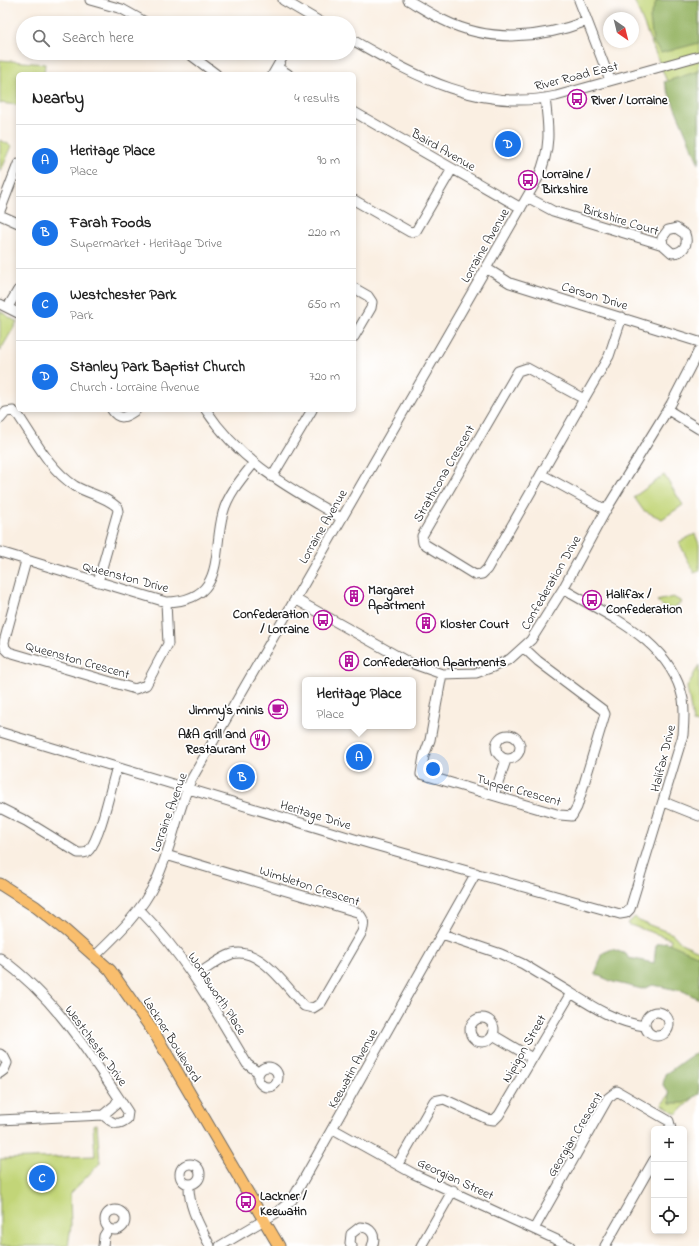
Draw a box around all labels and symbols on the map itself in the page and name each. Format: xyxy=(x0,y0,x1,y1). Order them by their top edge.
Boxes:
north arrow xyxy=(603,12,639,48)
street label: River Road East xyxy=(533,57,621,96)
bus stop icon: River / Lorraine xyxy=(566,88,588,110)
place label: River / Lorraine xyxy=(590,91,669,110)
street label: Baird Avenue xyxy=(407,124,479,177)
pin: D xyxy=(495,129,521,159)
place label: Lorraine / Birkshire xyxy=(541,165,591,199)
bus stop icon: Lorraine / Birkshire xyxy=(517,169,539,191)
street label: Birkshire Court xyxy=(579,200,662,241)
street label: Lorraine Avenue xyxy=(456,205,514,287)
street label: Carson Drive xyxy=(559,277,630,316)
street label: Strathcona Crescent xyxy=(409,421,480,526)
street label: Lorraine Avenue xyxy=(294,486,352,568)
street label: Confederation Drive xyxy=(516,532,586,634)
street label: Queenston Drive xyxy=(80,557,171,598)
place label: Margaret Apartment xyxy=(368,581,426,615)
building icon: Margaret Apartment xyxy=(343,585,365,607)
place label: Halifax / Confederation xyxy=(606,585,683,619)
bus stop icon: Halifax / Confederation xyxy=(581,589,603,611)
place label: Confederation / Lorraine xyxy=(233,605,310,639)
bus stop icon: Confederation / Lorraine xyxy=(312,609,334,631)
building icon: Kloster Court xyxy=(415,612,437,634)
place label: Kloster Court xyxy=(440,615,510,634)
street label: Queenston Crescent xyxy=(23,637,132,685)
building icon: Confederation Apartments xyxy=(338,650,360,672)
place label: Confederation Apartments xyxy=(363,653,507,672)
cafe icon: Jimmy's minis xyxy=(267,698,289,720)
place label: Jimmy's minis xyxy=(189,701,264,722)
street label: Halifax Drive xyxy=(646,723,681,794)
place label: A&A Grill and Restaurant xyxy=(178,725,247,759)
restaurant icon: A&A Grill and Restaurant xyxy=(249,729,271,751)
pin: A xyxy=(346,742,372,772)
your location xyxy=(423,759,443,779)
pin: B xyxy=(229,762,255,792)
street label: Tupper Crescent xyxy=(474,769,564,812)
street label: Lorraine Avenue xyxy=(146,770,193,855)
street label: Heritage Drive xyxy=(277,796,354,836)
street label: Wimbleton Crescent xyxy=(257,861,363,912)
street label: Wordsworth Place xyxy=(183,949,251,1039)
street label: Lackner Boulevard xyxy=(138,994,206,1087)
street label: Westchester Drive xyxy=(60,1002,132,1090)
street label: Nipigon Street xyxy=(497,1011,553,1087)
street label: Keewatin Avenue xyxy=(323,1025,383,1112)
street label: Georgian Crescent xyxy=(543,1088,609,1181)
street label: Georgian Street xyxy=(414,1153,497,1207)
pin: C xyxy=(29,1163,55,1193)
place label: Lackner / Keewatin xyxy=(260,1187,308,1221)
bus stop icon: Lackner / Keewatin xyxy=(235,1191,257,1213)

